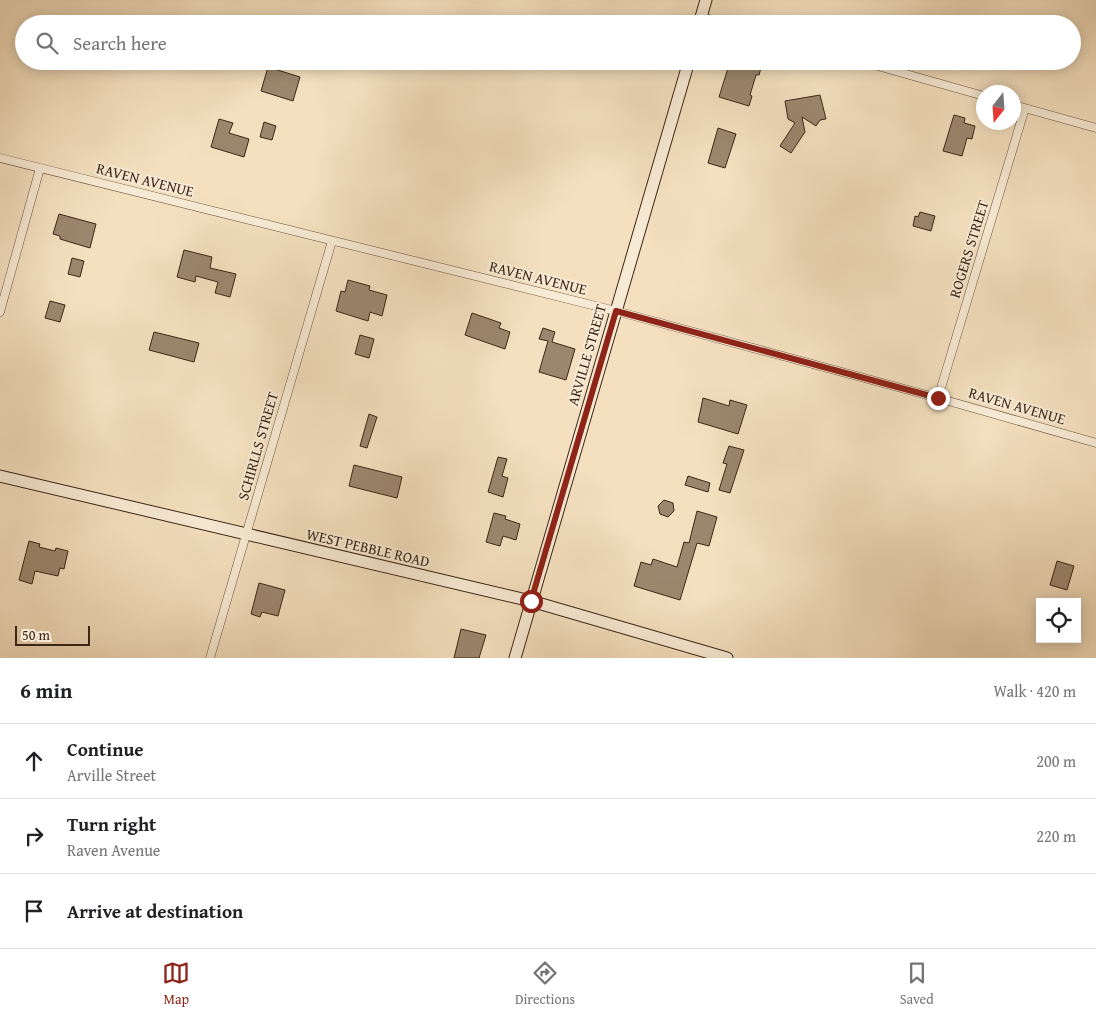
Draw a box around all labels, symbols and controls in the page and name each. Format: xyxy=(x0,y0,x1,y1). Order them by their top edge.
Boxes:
search box xyxy=(15,15,1081,70)
icon: search xyxy=(33,29,61,57)
text: Search here xyxy=(73,29,167,57)
north arrow xyxy=(976,85,1021,130)
street label: RAVEN AVENUE xyxy=(94,157,196,202)
street label: ROGERS STREET xyxy=(944,197,994,300)
street label: RAVEN AVENUE xyxy=(487,255,589,300)
street label: ARVILLE STREET xyxy=(562,301,611,408)
street label: RAVEN AVENUE xyxy=(966,382,1068,429)
route end xyxy=(927,387,950,410)
street label: SCHIRLLS STREET xyxy=(232,389,283,503)
street label: WEST PEBBLE ROAD xyxy=(304,523,432,572)
route start xyxy=(520,590,543,613)
map controls xyxy=(1036,598,1081,643)
button: locate xyxy=(1036,598,1081,643)
scale bar xyxy=(15,623,90,646)
text: 50 m xyxy=(22,625,50,645)
text: 6 min xyxy=(20,675,72,706)
text: Walk · 420 m xyxy=(993,679,1076,703)
text: Continue xyxy=(67,735,144,763)
icon: ahead xyxy=(20,747,48,775)
text: 200 m xyxy=(1036,749,1076,773)
text: Arville Street xyxy=(67,763,156,787)
text: Turn right xyxy=(67,810,156,838)
icon: right xyxy=(20,822,48,850)
text: 220 m xyxy=(1036,824,1076,848)
text: Raven Avenue xyxy=(67,838,160,862)
icon: arrive xyxy=(20,897,48,925)
text: Arrive at destination xyxy=(67,897,243,925)
tab: Map xyxy=(162,959,190,1009)
tab: Directions xyxy=(515,959,575,1009)
tab: Saved xyxy=(900,959,934,1009)

